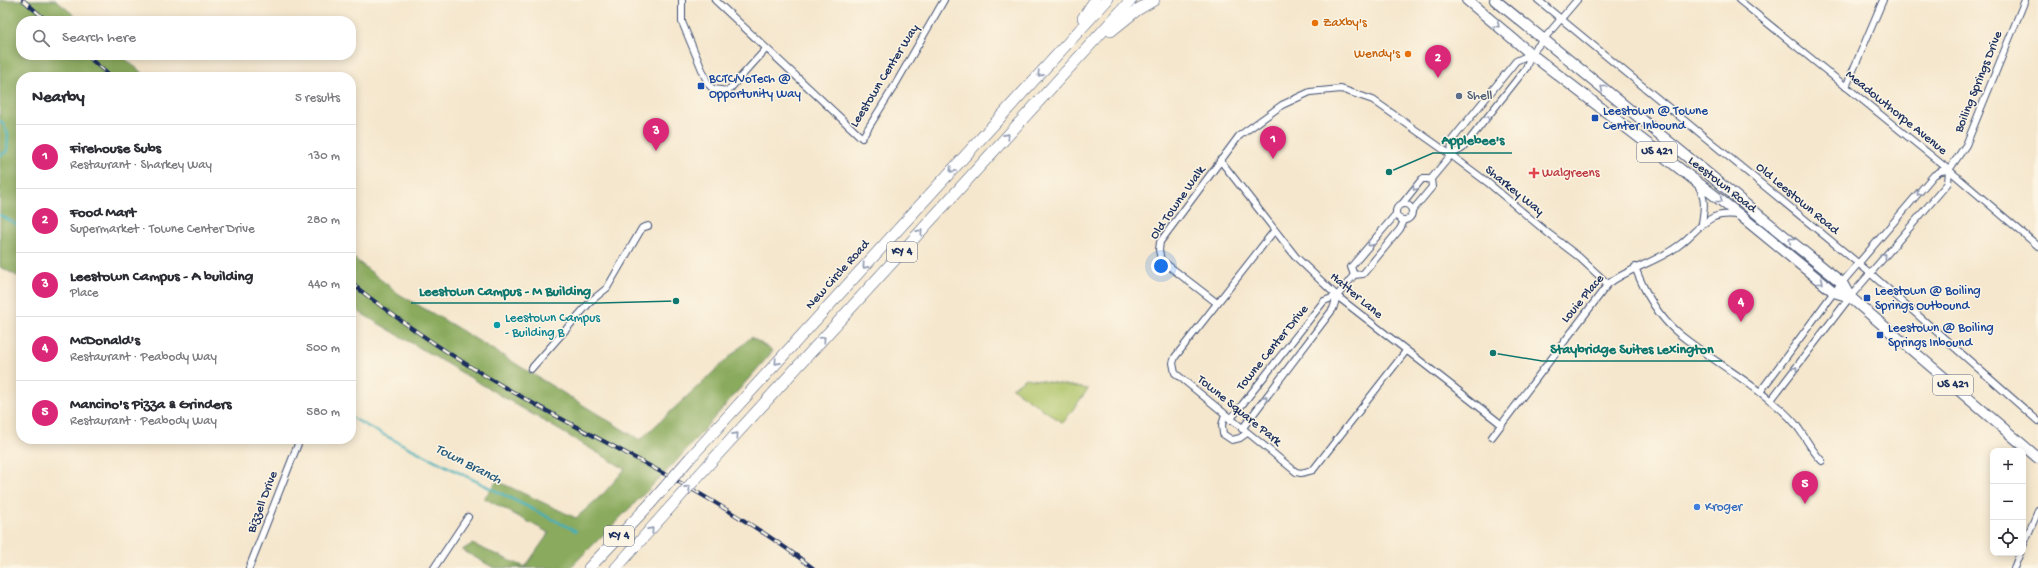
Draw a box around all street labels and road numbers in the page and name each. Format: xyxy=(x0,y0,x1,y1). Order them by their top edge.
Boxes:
street label: Leestown Center Way xyxy=(847,21,923,130)
street label: Boiling Springs Drive xyxy=(1951,29,2006,136)
street label: Meadowthorpe Avenue xyxy=(1842,67,1950,159)
road number: US 421 xyxy=(1637,142,1677,162)
street label: Leestown Road xyxy=(1685,154,1760,217)
street label: Old Leestown Road xyxy=(1752,160,1843,239)
street label: Old Towne Walk xyxy=(1147,162,1210,243)
street label: Sharkey Way xyxy=(1482,163,1547,220)
street label: New Circle Road xyxy=(803,236,874,313)
road number: KY 4 xyxy=(887,242,917,262)
street label: Hatter Lane xyxy=(1326,270,1386,323)
street label: Louie Place xyxy=(1558,272,1608,326)
street label: Towne Center Drive xyxy=(1233,302,1312,395)
street label: Towne Square Park xyxy=(1193,372,1285,450)
road number: US 421 xyxy=(1933,375,1973,395)
street label: Bizzell Drive xyxy=(244,469,282,536)
road number: KY 4 xyxy=(604,526,634,546)

